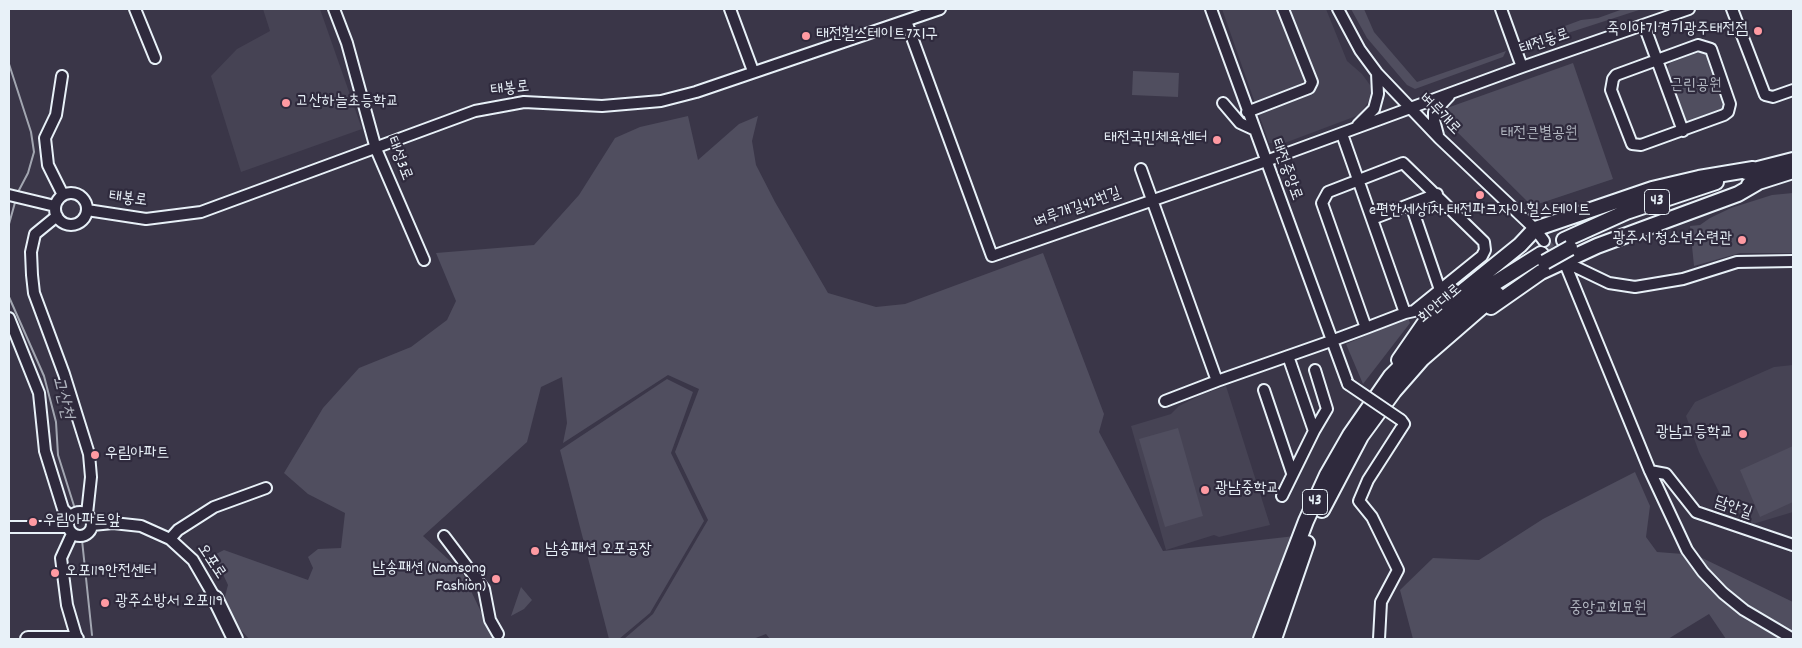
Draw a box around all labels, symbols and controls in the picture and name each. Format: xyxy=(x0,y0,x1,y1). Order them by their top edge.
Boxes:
place label: 죽이야기경기광주태전점 xyxy=(1606,21,1748,41)
marker: 죽이야기경기광주태전점 xyxy=(1752,25,1764,37)
place label: 태전힐스테이트7지구 xyxy=(816,26,938,46)
street label: 태전동로 xyxy=(1518,26,1572,60)
marker: 태전힐스테이트7지구 xyxy=(800,30,812,42)
park label: 근린공원 xyxy=(1670,77,1722,97)
street label: 태봉로 xyxy=(490,78,530,102)
street label: 벼루개로 xyxy=(1414,90,1464,140)
place label: 고산하늘초등학교 xyxy=(296,93,399,113)
marker: 고산하늘초등학교 xyxy=(280,97,292,109)
park label: 태전큰별공원 xyxy=(1500,125,1578,145)
place label: 태전국민체육센터 xyxy=(1104,130,1207,150)
street label: 태성3로 xyxy=(381,134,415,184)
marker: 태전국민체육센터 xyxy=(1211,134,1223,146)
street label: 태전중앙로 xyxy=(1265,136,1305,204)
street label: 벼루개길42번길 xyxy=(1032,184,1124,234)
street label: 태봉로 xyxy=(108,188,148,212)
marker: e편한세상1차.태전파크자이.힐스테이트 xyxy=(1474,189,1486,201)
road number: 43 xyxy=(1644,190,1670,214)
place label: e편한세상1차.태전파크자이.힐스테이트 xyxy=(1369,202,1591,222)
place label: 광주시 청소년수련관 xyxy=(1612,230,1732,250)
marker: 광주시 청소년수련관 xyxy=(1736,234,1748,246)
street label: 회안대로 xyxy=(1415,281,1467,329)
water label: 고산천 xyxy=(45,374,77,422)
place label: 광남고등학교 xyxy=(1656,424,1733,444)
marker: 광남고등학교 xyxy=(1737,428,1749,440)
place label: 우림아파트 xyxy=(105,445,169,465)
marker: 우림아파트 xyxy=(89,449,101,461)
place label: 광남중학교 xyxy=(1215,480,1279,500)
marker: 광남중학교 xyxy=(1199,484,1211,496)
road number: 43 xyxy=(1302,490,1328,514)
street label: 담안길 xyxy=(1712,494,1754,524)
place label: 우림아파트앞 xyxy=(43,512,120,532)
marker: 우림아파트앞 xyxy=(27,516,39,528)
street label: 오포로 xyxy=(191,541,229,583)
place label: 남송패션 오포공장 xyxy=(545,541,652,561)
marker: 남송패션 오포공장 xyxy=(529,545,541,557)
place label: 남송패션 (Namsong Fashion) xyxy=(372,560,486,598)
place label: 오포119안전센터 xyxy=(65,563,157,583)
marker: 오포119안전센터 xyxy=(49,567,61,579)
marker: 남송패션 (Namsong Fashion) xyxy=(490,573,502,585)
place label: 광주소방서 오포119 xyxy=(115,593,223,613)
marker: 광주소방서 오포119 xyxy=(99,597,111,609)
park label: 중앙교회묘원 xyxy=(1569,600,1647,620)

